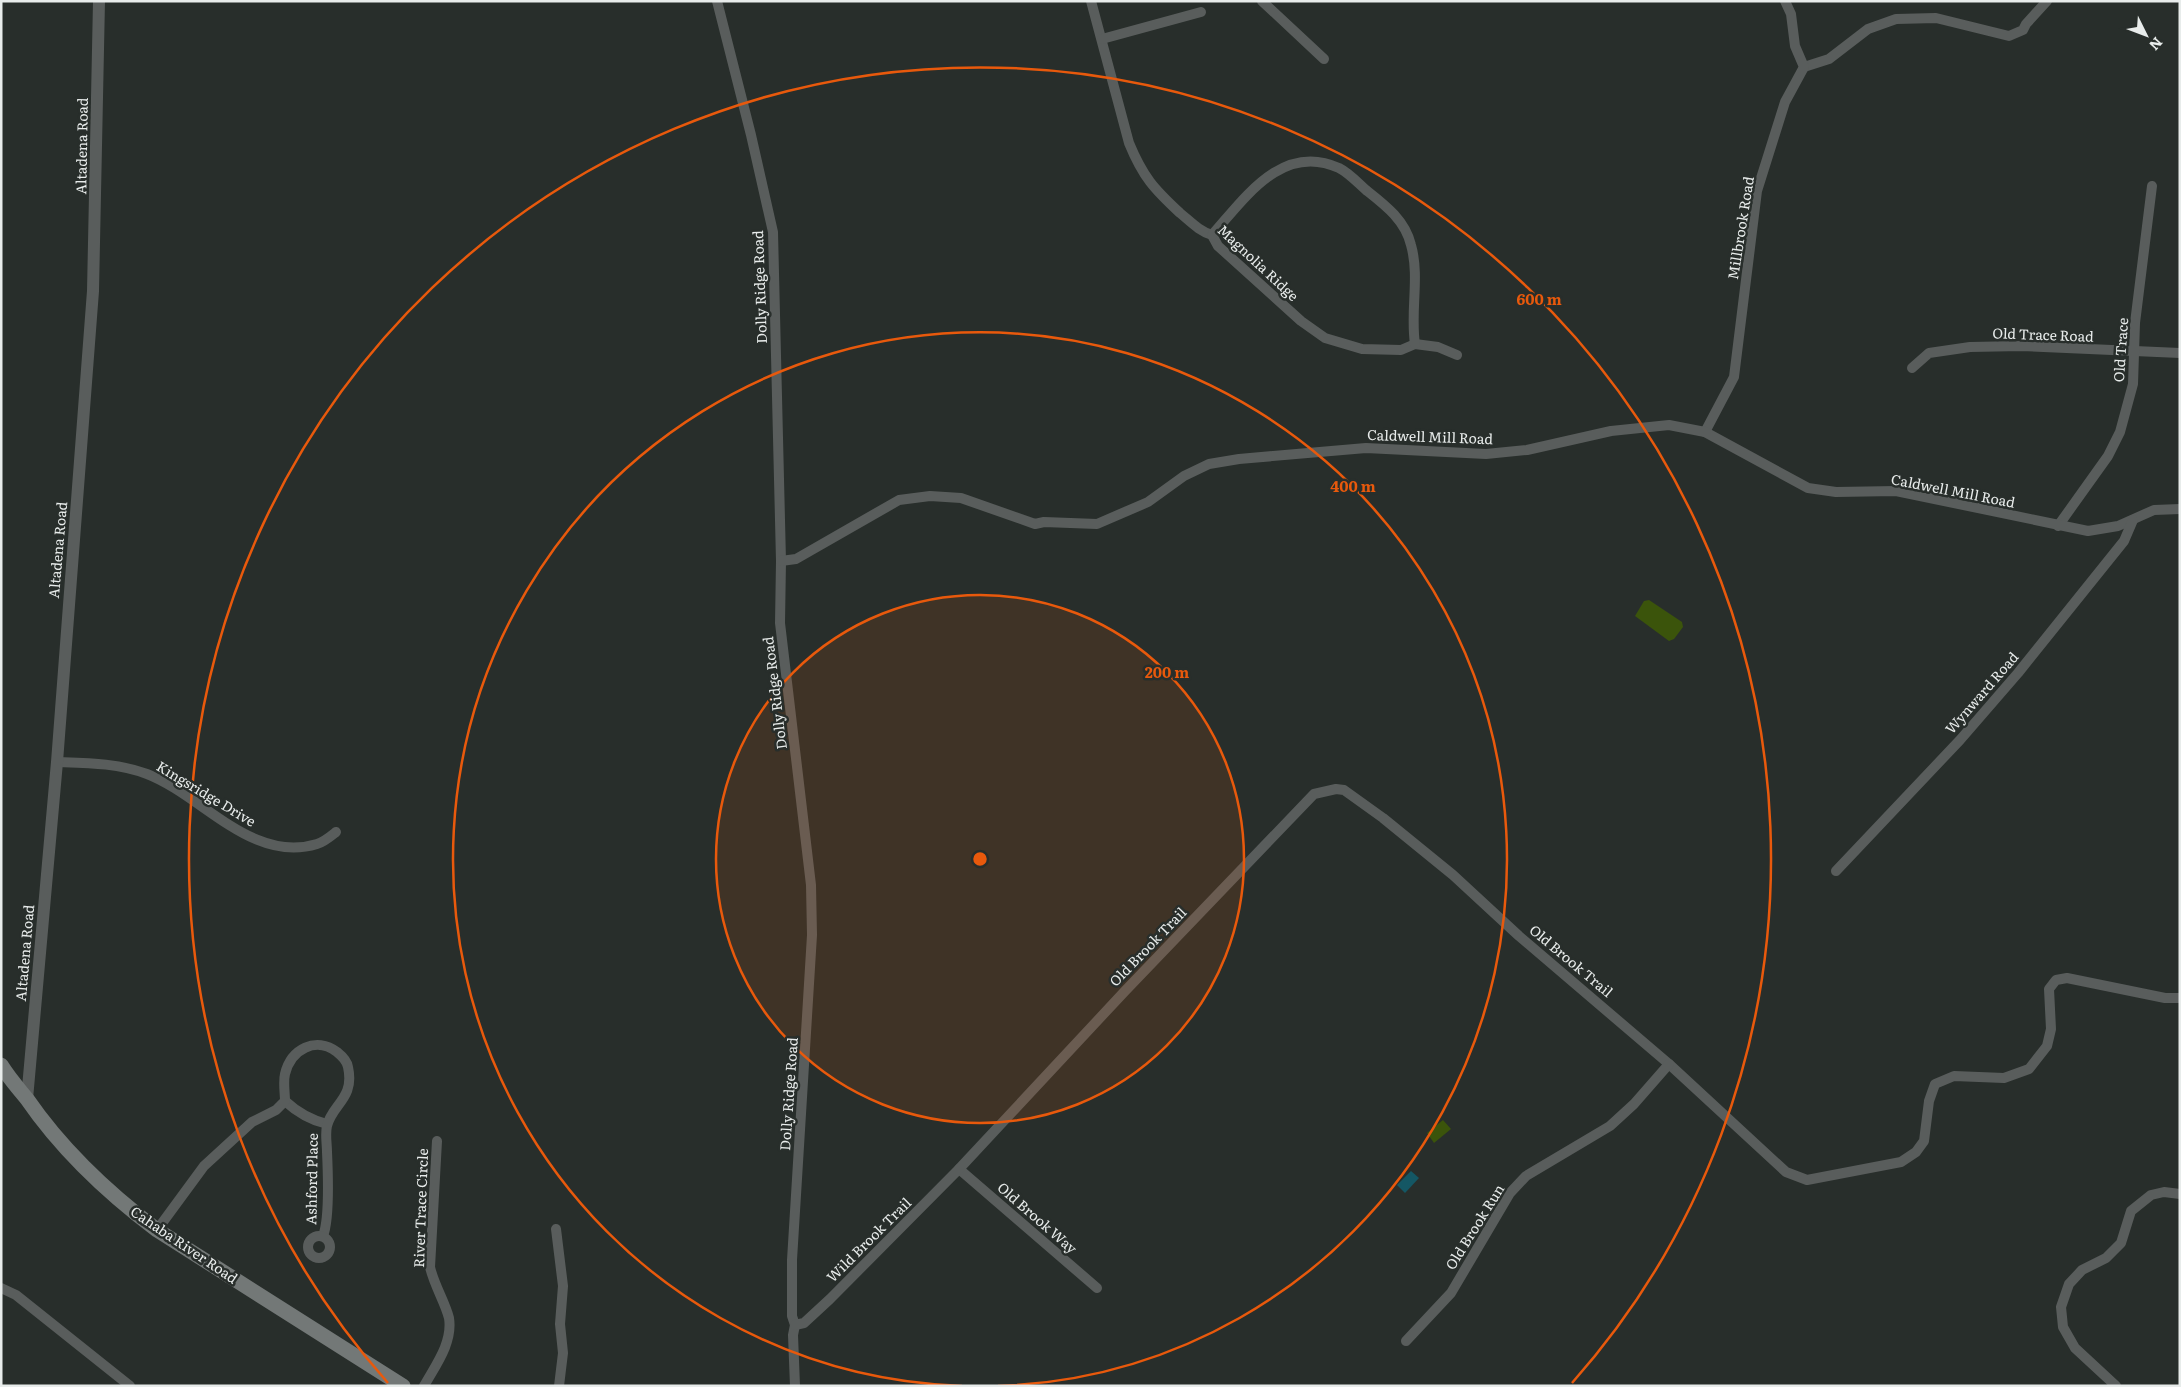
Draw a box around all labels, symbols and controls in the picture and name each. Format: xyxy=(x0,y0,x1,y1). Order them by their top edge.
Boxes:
north arrow xyxy=(2121,10,2171,60)
text: N xyxy=(2145,33,2168,56)
street label: Altadena Road xyxy=(70,97,92,195)
street label: Millbrook Road xyxy=(1722,174,1758,281)
street label: Magnolia Ridge xyxy=(1214,219,1304,305)
street label: Dolly Ridge Road xyxy=(747,230,771,344)
text: 600 m xyxy=(1516,287,1562,310)
street label: Old Trace xyxy=(2108,317,2132,383)
street label: Old Trace Road xyxy=(1992,322,2094,346)
street label: Caldwell Mill Road xyxy=(1367,424,1494,448)
street label: Caldwell Mill Road xyxy=(1890,468,2017,512)
text: 400 m xyxy=(1330,474,1376,497)
street label: Altadena Road xyxy=(43,500,71,599)
street label: Dolly Ridge Road xyxy=(757,635,791,751)
street label: Wynward Road xyxy=(1940,647,2023,738)
text: 200 m xyxy=(1145,660,1189,683)
street label: Kingsridge Drive xyxy=(153,756,260,831)
centre of rings xyxy=(971,850,989,868)
street label: Old Brook Trail xyxy=(1104,902,1191,990)
street label: Altadena Road xyxy=(10,903,38,1002)
street label: Old Brook Trail xyxy=(1526,919,1618,1001)
street label: Dolly Ridge Road xyxy=(774,1036,802,1151)
street label: Ashford Place xyxy=(300,1133,322,1225)
street label: River Trace Circle xyxy=(408,1148,432,1268)
street label: Old Brook Way xyxy=(994,1177,1082,1258)
street label: Old Brook Run xyxy=(1440,1180,1508,1273)
street label: Wild Brook Trail xyxy=(822,1192,915,1286)
street label: Cahaba River Road xyxy=(127,1201,242,1288)

